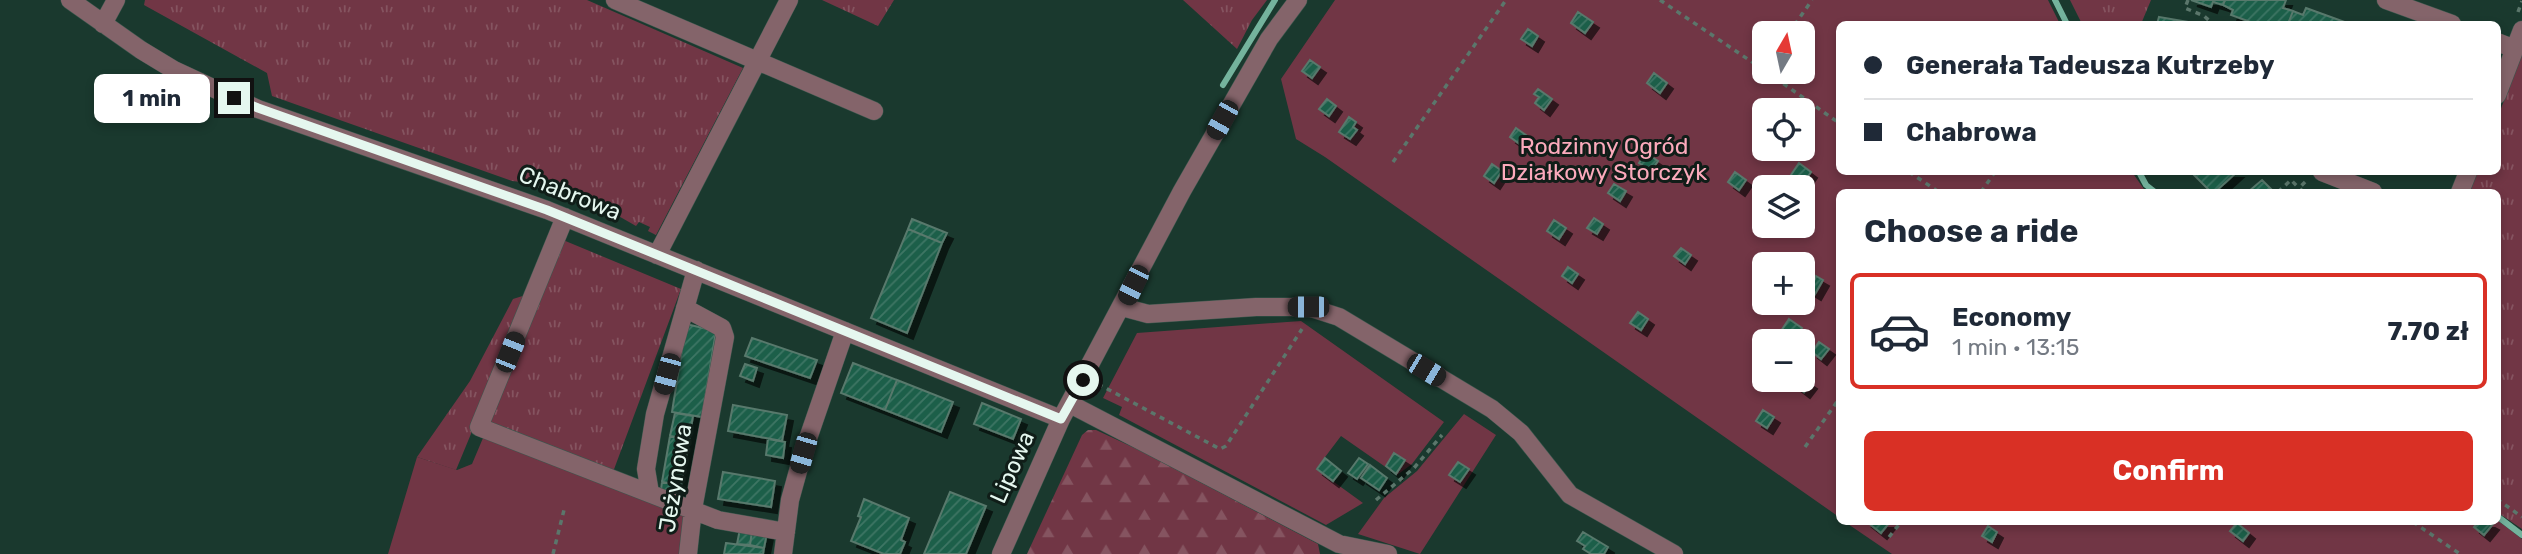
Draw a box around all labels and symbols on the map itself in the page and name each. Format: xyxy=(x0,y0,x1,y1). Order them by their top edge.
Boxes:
north arrow xyxy=(1752,21,1815,84)
callout: 1 min xyxy=(94,74,210,122)
route end xyxy=(218,82,250,114)
car xyxy=(1203,97,1242,143)
park label: Rodzinny Ogród Działkowy Storczyk xyxy=(1501,132,1707,186)
street label: Chabrowa xyxy=(515,160,625,226)
car xyxy=(1115,262,1152,308)
car xyxy=(1288,297,1330,318)
car xyxy=(493,329,528,375)
car xyxy=(1403,350,1450,390)
car xyxy=(652,351,683,397)
route start xyxy=(1067,364,1099,396)
street label: Jeżynowa xyxy=(653,422,697,534)
street label: Lipowa xyxy=(984,427,1040,507)
car xyxy=(788,430,819,476)

